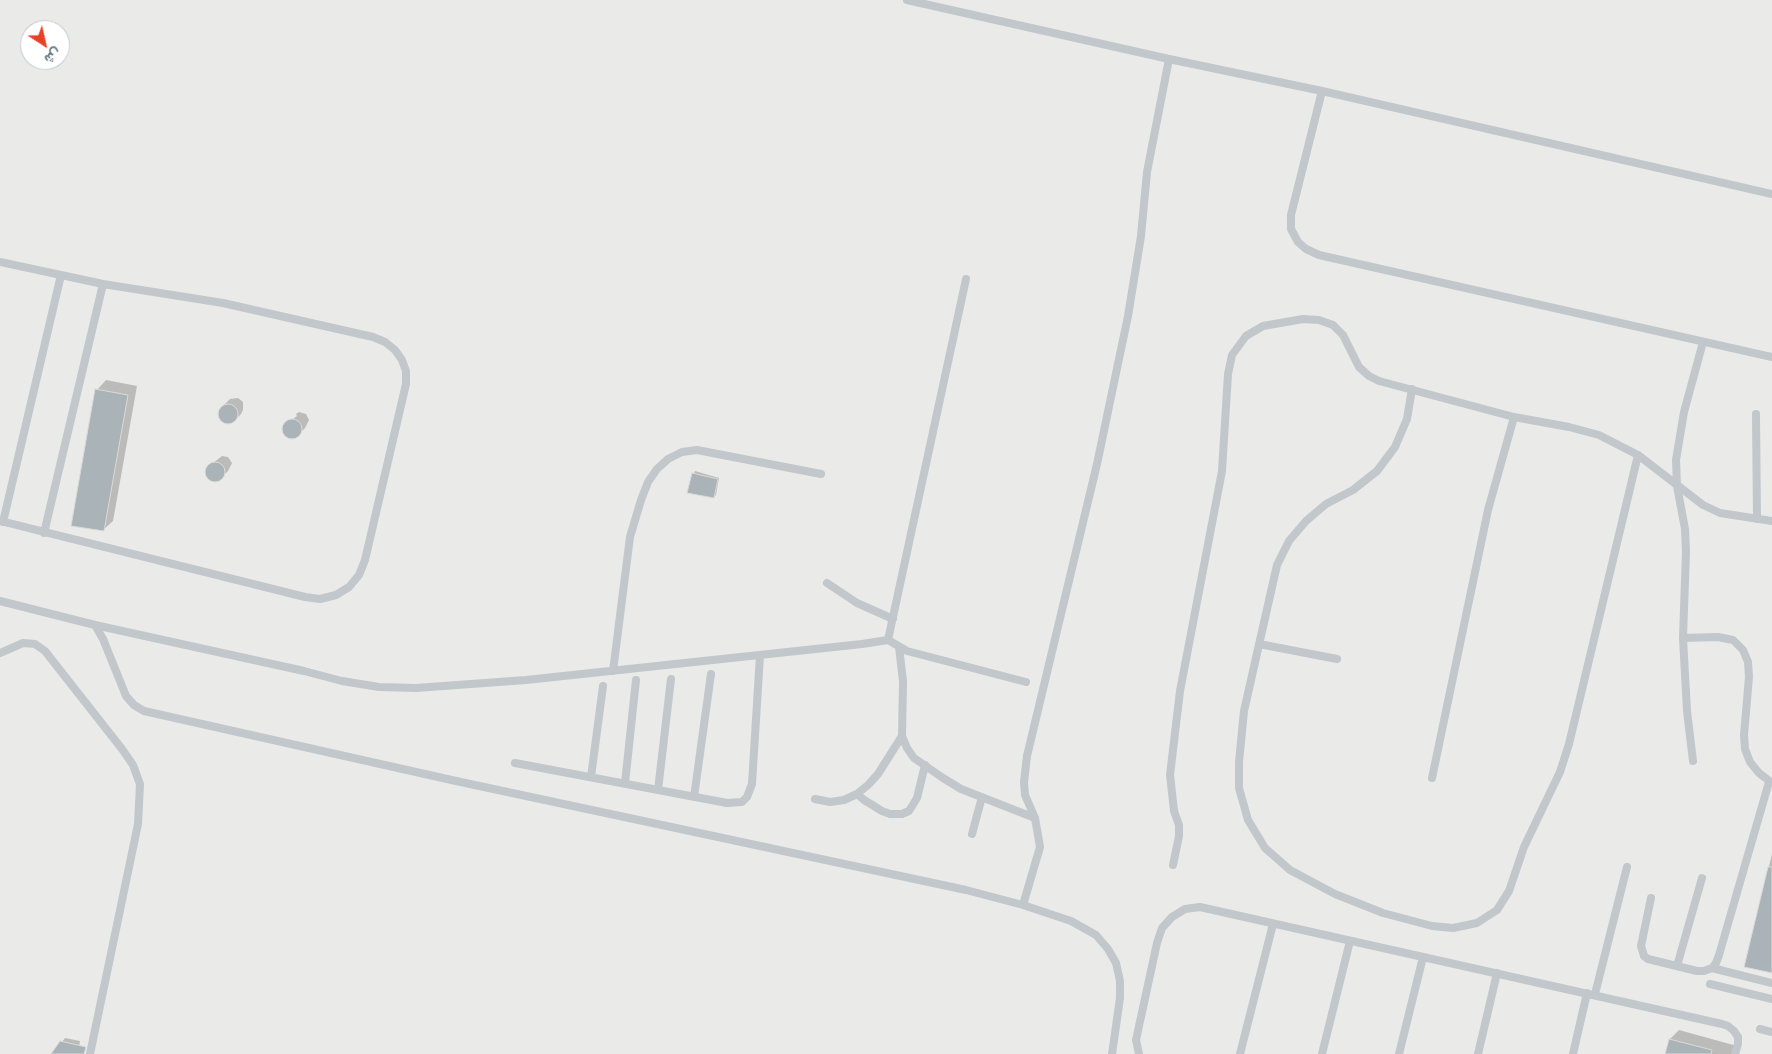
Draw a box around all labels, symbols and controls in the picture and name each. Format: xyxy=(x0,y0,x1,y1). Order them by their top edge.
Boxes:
north arrow xyxy=(20,20,70,70)
text: ش xyxy=(42,45,65,68)

